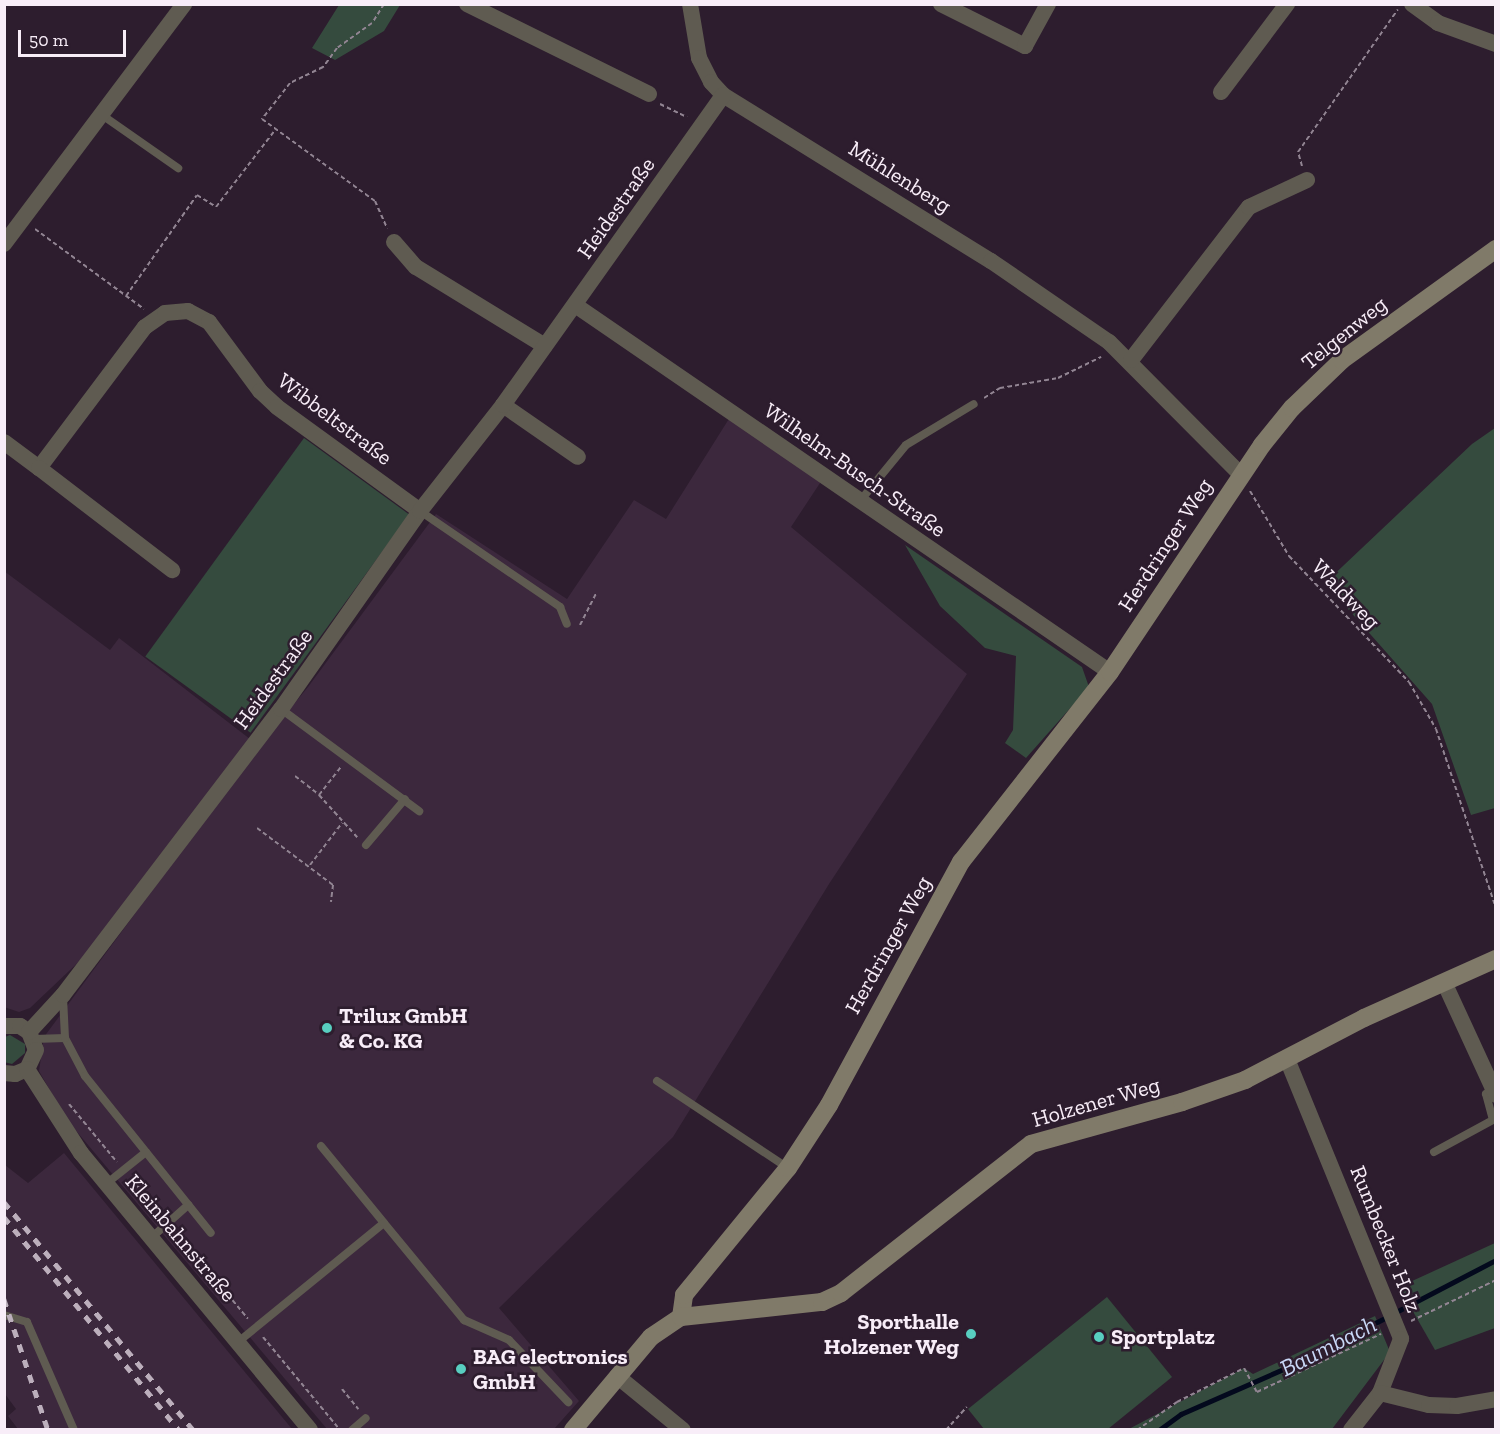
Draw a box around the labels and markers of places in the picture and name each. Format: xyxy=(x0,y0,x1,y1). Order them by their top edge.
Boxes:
place label: Trilux GmbH & Co. KG xyxy=(339,1002,467,1054)
marker: Trilux GmbH & Co. KG xyxy=(320,1021,334,1035)
place label: Sporthalle Holzener Weg xyxy=(823,1308,959,1360)
place label: Sportplatz xyxy=(1111,1324,1215,1350)
marker: Sporthalle Holzener Weg xyxy=(964,1327,978,1341)
marker: Sportplatz xyxy=(1092,1330,1106,1344)
place label: BAG electronics GmbH xyxy=(473,1343,628,1394)
marker: BAG electronics GmbH xyxy=(454,1362,468,1376)

